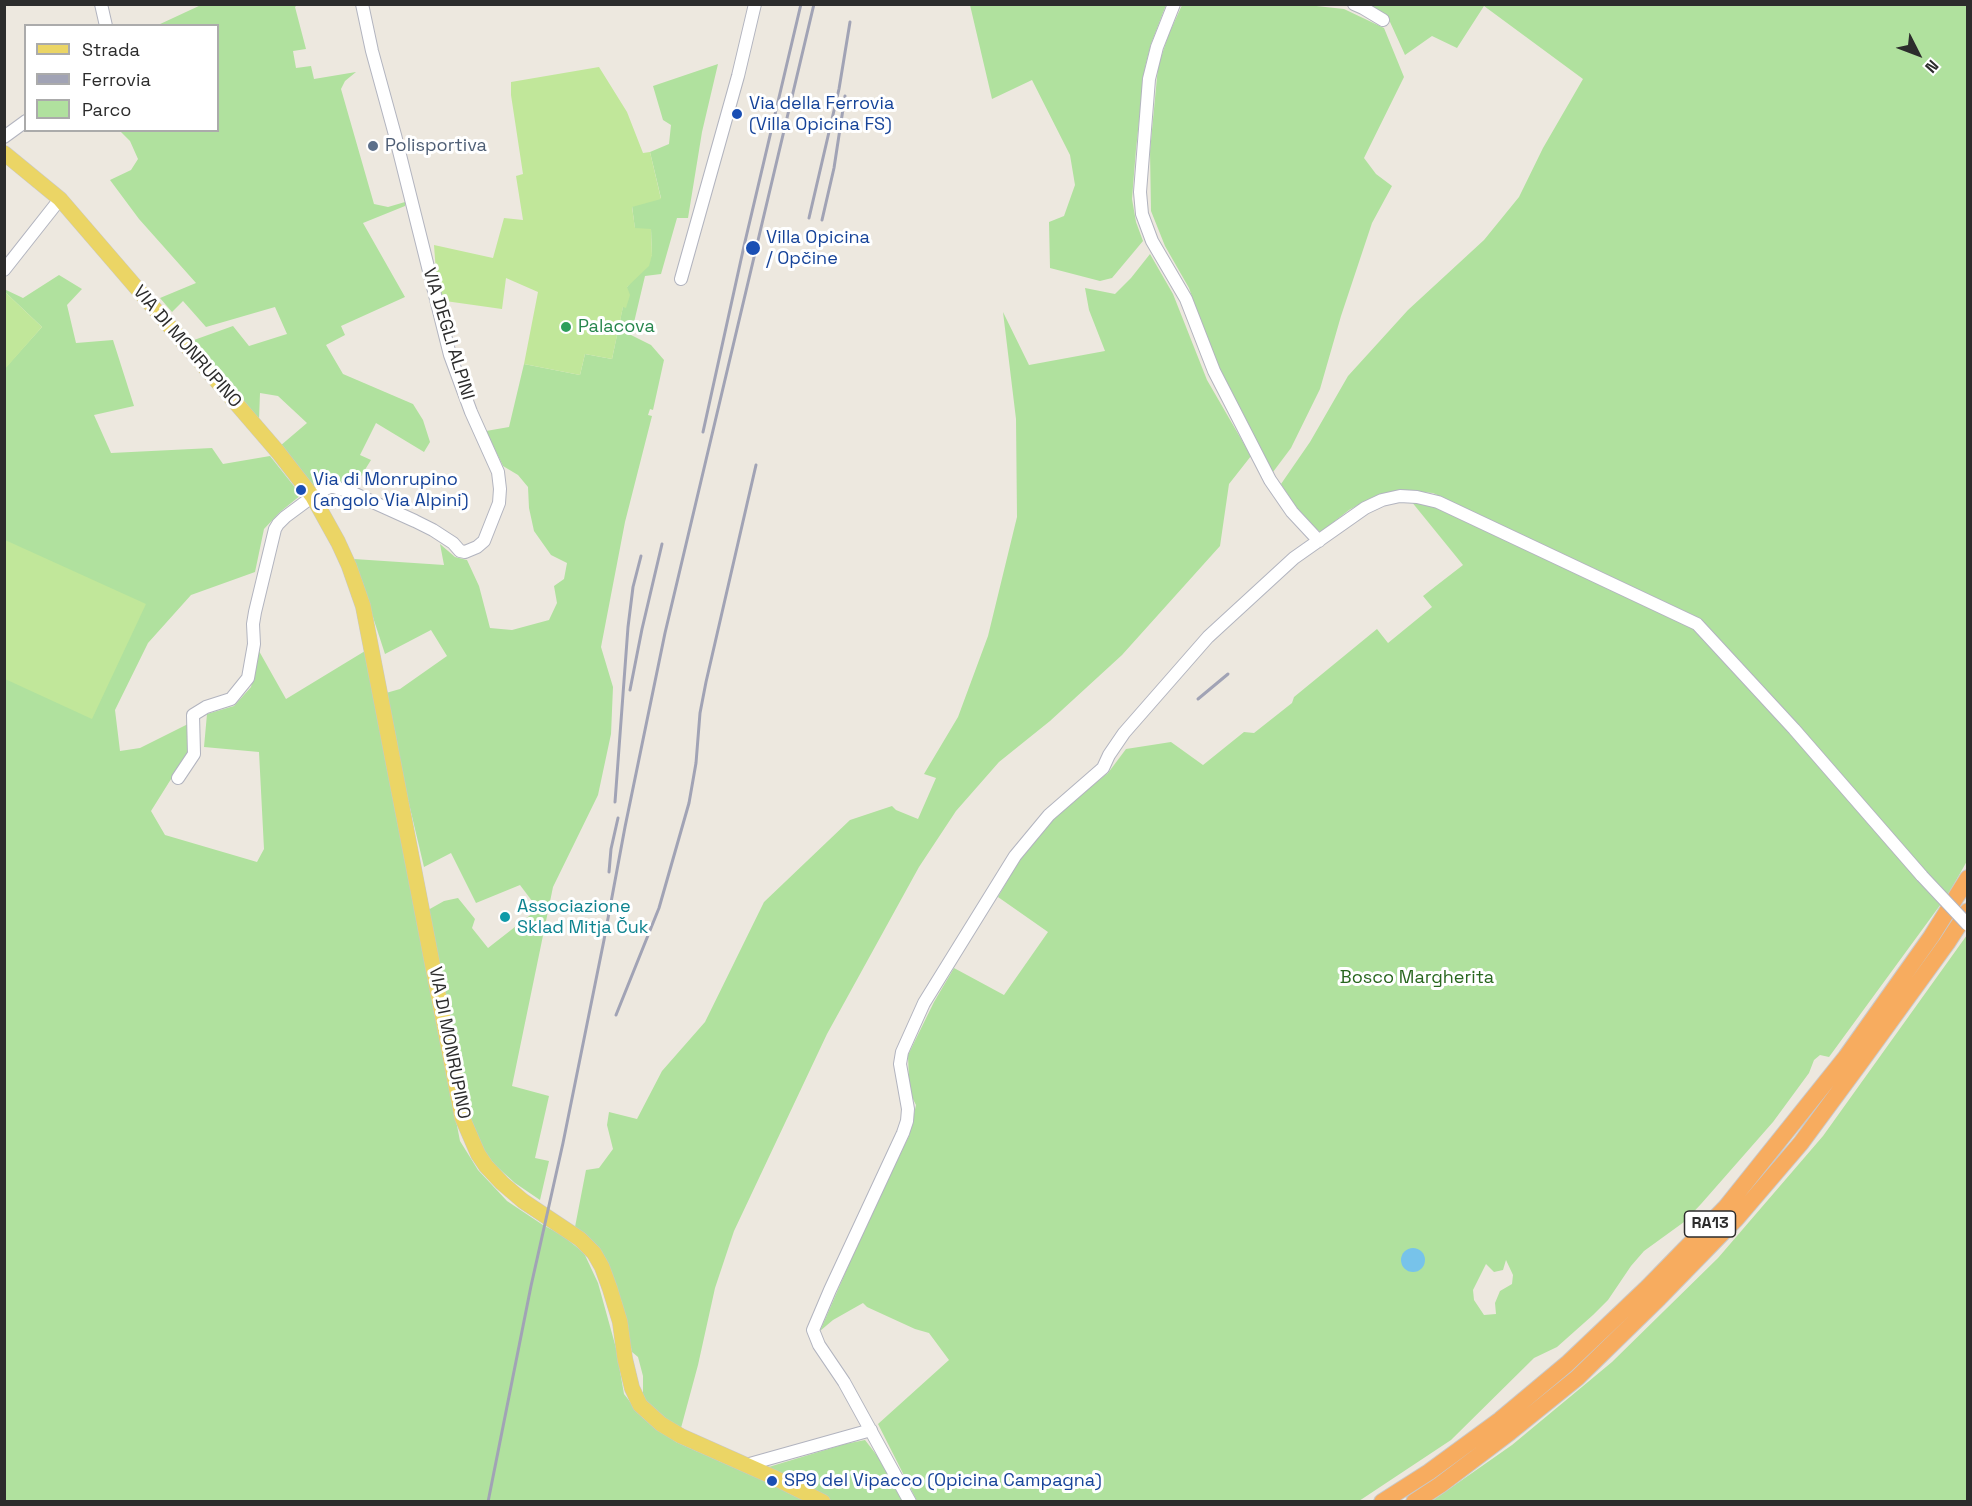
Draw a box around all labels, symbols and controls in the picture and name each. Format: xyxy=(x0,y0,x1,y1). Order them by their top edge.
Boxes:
legend xyxy=(24,24,219,132)
north arrow xyxy=(1888,24,1948,84)
text: Strada xyxy=(82,38,140,61)
text: N xyxy=(1920,55,1943,77)
text: Ferrovia xyxy=(82,68,151,91)
place label: Via della Ferrovia (Villa Opicina FS) xyxy=(749,93,894,136)
text: Parco xyxy=(82,98,131,121)
marker: Via della Ferrovia (Villa Opicina FS) xyxy=(730,107,744,121)
place label: Polisportiva xyxy=(385,135,487,157)
marker: Polisportiva xyxy=(366,139,380,153)
place label: Villa Opicina / Opčine xyxy=(766,227,870,270)
marker: Villa Opicina / Opčine xyxy=(744,239,762,257)
street label: VIA DEGLI ALPINI xyxy=(418,265,478,403)
street label: VIA DI MONRUPINO xyxy=(128,282,246,412)
place label: Palacova xyxy=(578,316,655,338)
marker: Palacova xyxy=(559,320,573,334)
place label: Via di Monrupino (angolo Via Alpini) xyxy=(313,469,469,512)
marker: Via di Monrupino (angolo Via Alpini) xyxy=(294,483,308,497)
place label: Associazione Sklad Mitja Čuk xyxy=(517,896,648,938)
marker: Associazione Sklad Mitja Čuk xyxy=(498,910,512,924)
street label: VIA DI MONRUPINO xyxy=(424,965,474,1121)
park label: Bosco Margherita xyxy=(1340,967,1494,989)
road number: RA13 xyxy=(1684,1211,1736,1237)
place label: SP9 del Vipacco (Opicina Campagna) xyxy=(784,1470,1102,1492)
marker: SP9 del Vipacco (Opicina Campagna) xyxy=(765,1474,779,1488)

